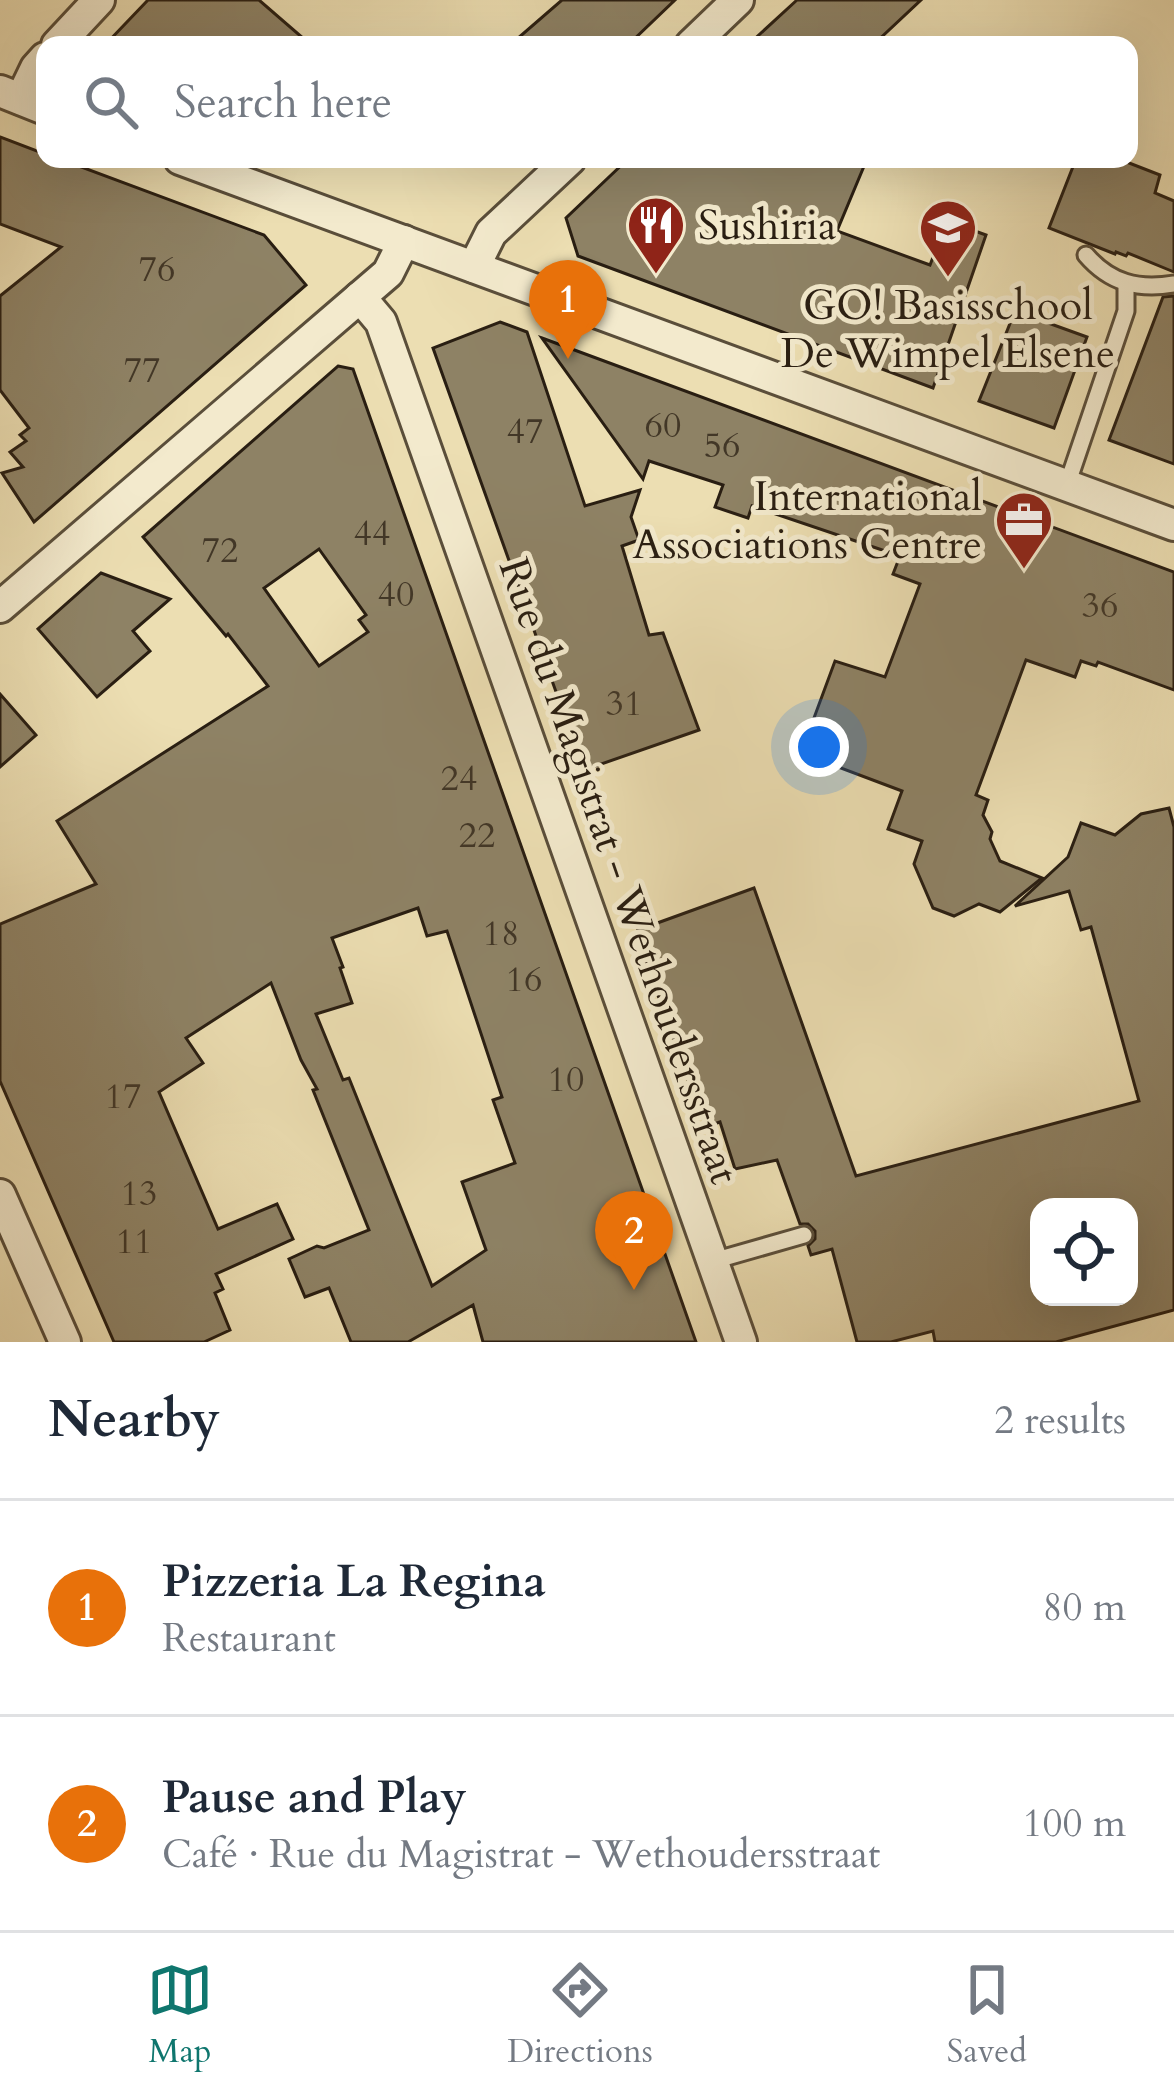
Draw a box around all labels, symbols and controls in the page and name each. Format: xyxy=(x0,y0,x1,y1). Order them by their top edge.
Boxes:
search box xyxy=(36,36,1138,168)
icon: search xyxy=(78,69,144,135)
text: Search here xyxy=(174,72,392,133)
restaurant icon: Sushiria xyxy=(625,194,687,276)
place label: Sushiria xyxy=(698,197,836,254)
school or university icon: GO! Basisschool De Wimpel Elsene xyxy=(917,197,979,279)
house number: 76 xyxy=(139,245,175,294)
pin: 1 xyxy=(529,260,607,359)
place label: GO! Basisschool De Wimpel Elsene xyxy=(781,277,1115,382)
house number: 77 xyxy=(124,346,160,395)
house number: 60 xyxy=(645,401,681,450)
house number: 47 xyxy=(507,407,543,456)
house number: 56 xyxy=(704,421,740,470)
place label: International Associations Centre xyxy=(633,468,982,573)
office icon: International Associations Centre xyxy=(993,489,1055,571)
house number: 44 xyxy=(354,509,390,558)
house number: 72 xyxy=(202,526,238,575)
street label: Rue du Magistrat - Wethoudersstraat xyxy=(485,551,753,1191)
house number: 40 xyxy=(378,570,414,619)
house number: 36 xyxy=(1082,581,1118,630)
house number: 31 xyxy=(606,679,642,728)
your location xyxy=(789,717,849,777)
house number: 24 xyxy=(441,754,477,803)
house number: 22 xyxy=(459,811,495,860)
house number: 18 xyxy=(483,909,519,958)
house number: 16 xyxy=(506,955,542,1004)
house number: 10 xyxy=(548,1055,584,1104)
house number: 17 xyxy=(105,1072,141,1121)
house number: 13 xyxy=(121,1169,157,1218)
pin: 2 xyxy=(595,1191,673,1290)
map controls xyxy=(1030,1198,1138,1306)
button: locate xyxy=(1030,1198,1138,1306)
house number: 11 xyxy=(116,1217,152,1266)
text: Nearby xyxy=(48,1385,220,1455)
text: 2 results xyxy=(994,1394,1126,1447)
text: Pizzeria La Regina xyxy=(162,1551,546,1612)
text: 1 xyxy=(77,1581,97,1634)
text: 80 m xyxy=(1043,1581,1126,1634)
text: Restaurant xyxy=(162,1612,336,1665)
text: Pause and Play xyxy=(162,1767,467,1828)
text: 2 xyxy=(77,1797,97,1850)
text: 100 m xyxy=(1023,1797,1126,1850)
text: Café · Rue du Magistrat - Wethoudersstraat xyxy=(162,1828,880,1881)
tab: Map xyxy=(147,1957,213,2074)
tab: Directions xyxy=(507,1957,653,2074)
tab: Saved xyxy=(947,1957,1027,2074)

